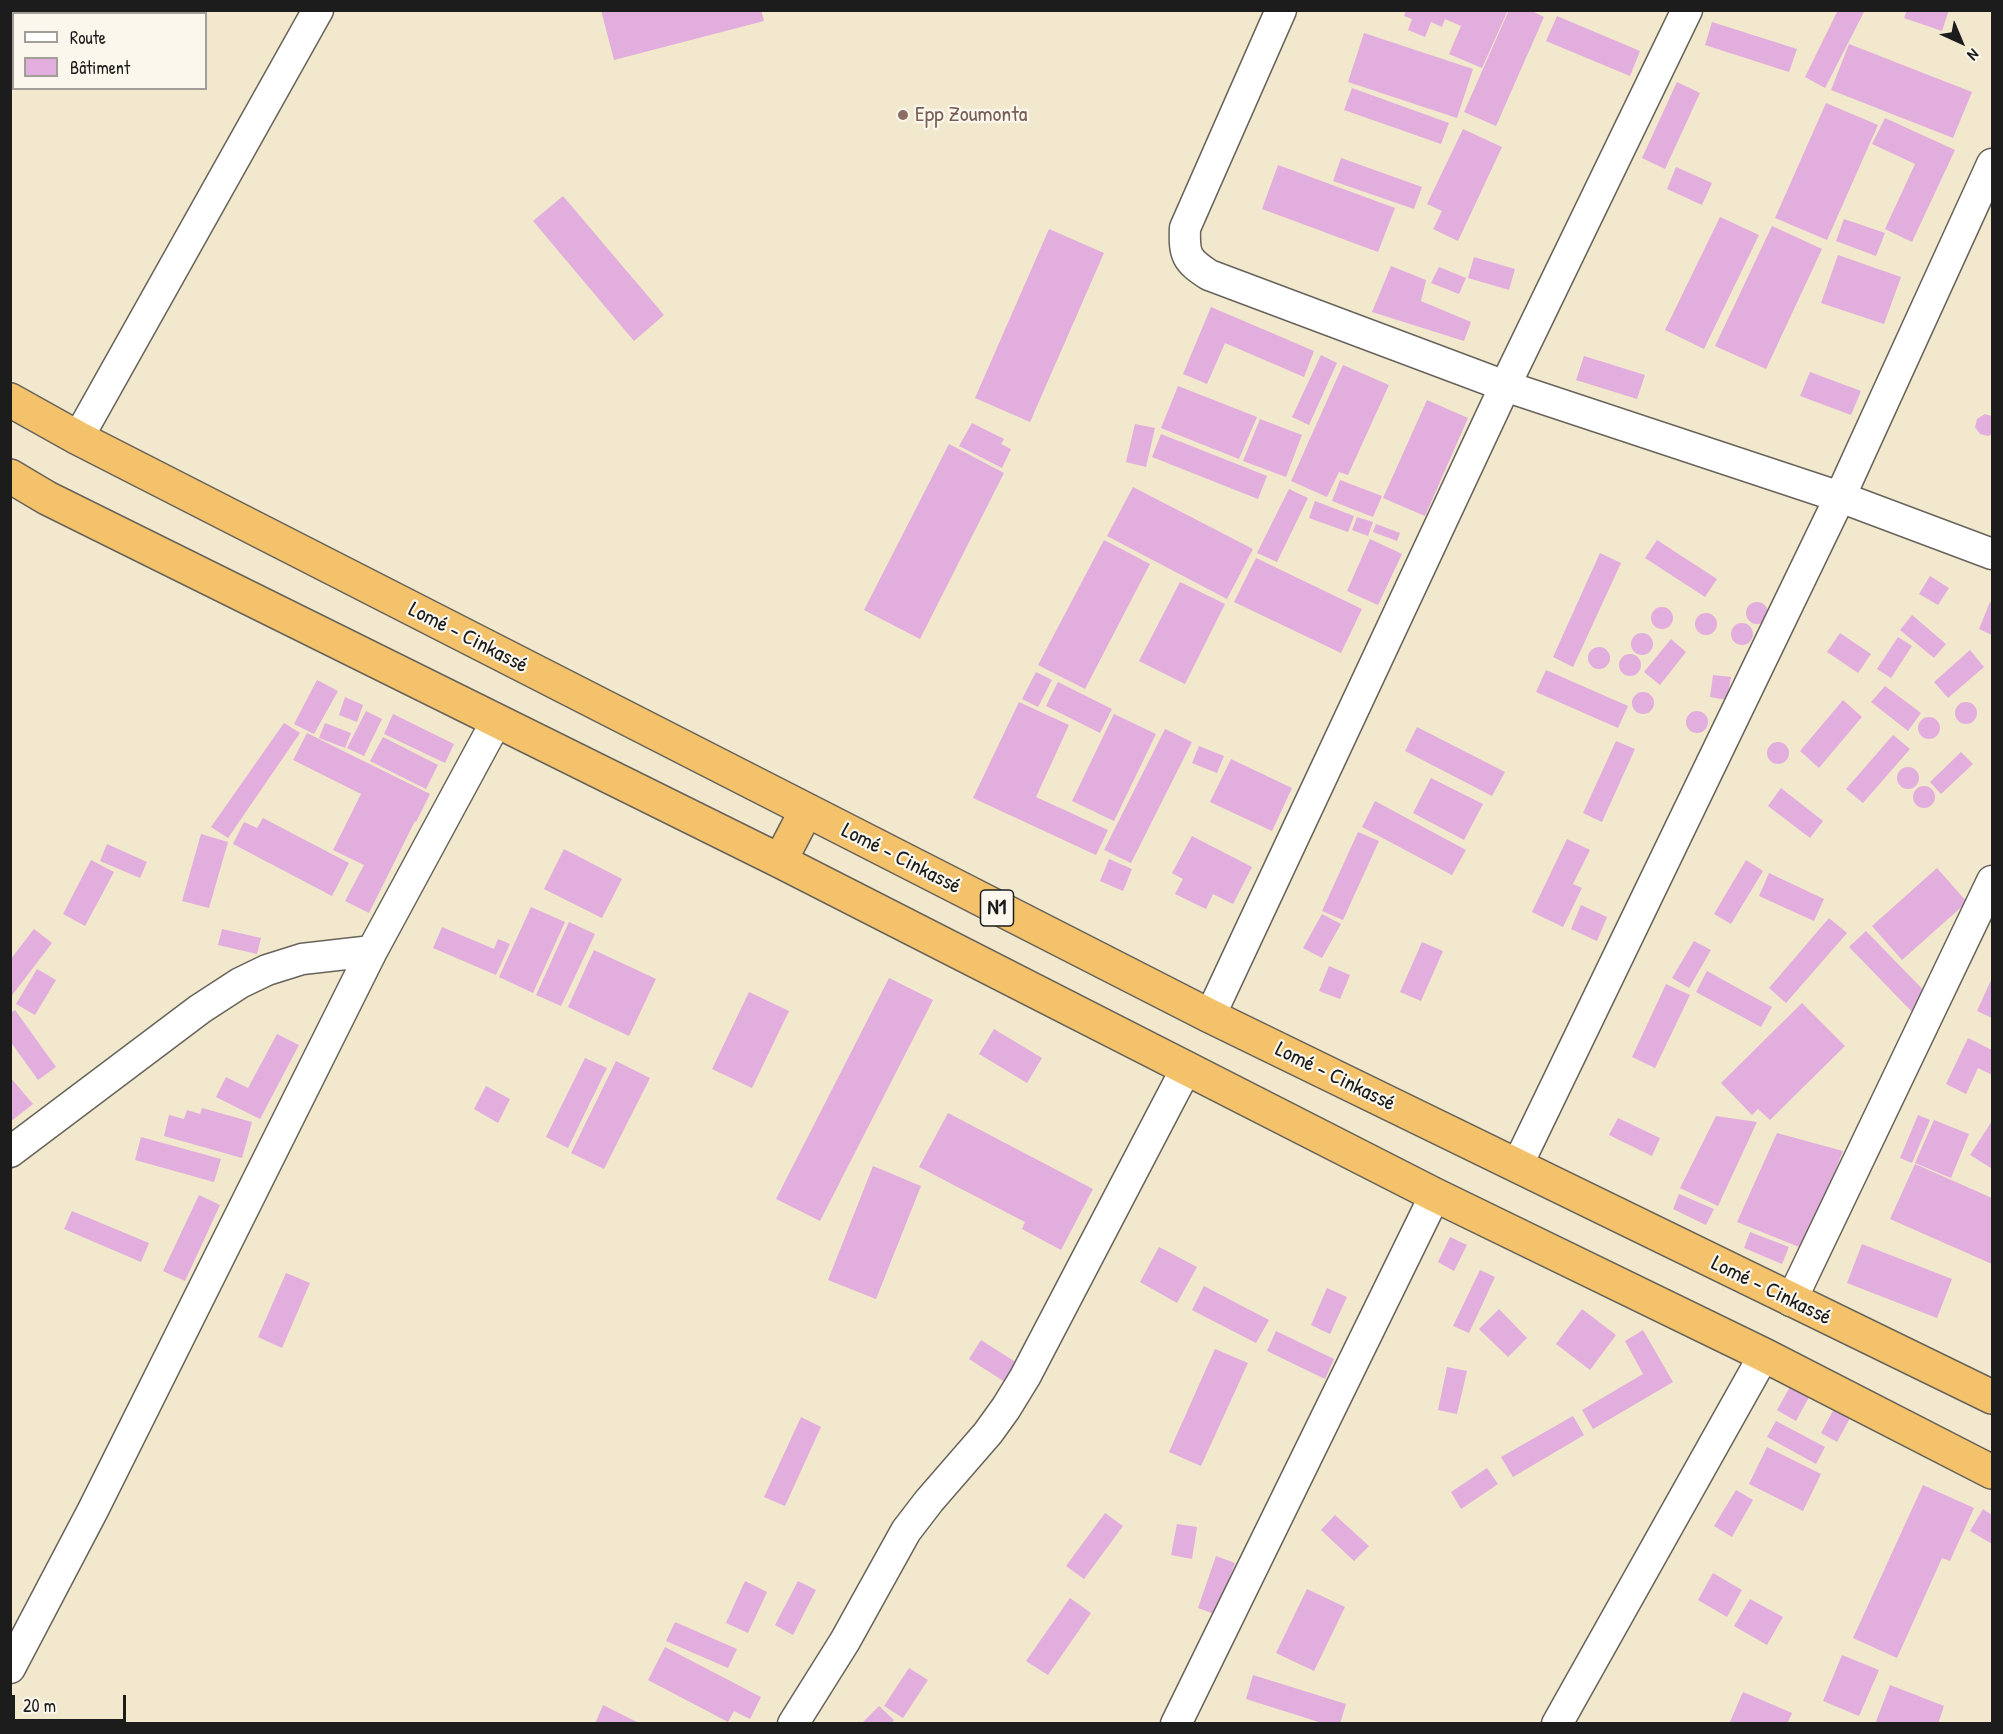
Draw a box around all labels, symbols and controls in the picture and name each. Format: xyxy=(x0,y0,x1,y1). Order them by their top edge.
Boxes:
legend xyxy=(12,12,207,90)
north arrow xyxy=(1931,12,1991,72)
text: Route xyxy=(70,25,106,50)
text: N xyxy=(1963,44,1984,66)
text: Bâtiment xyxy=(70,55,130,80)
place label: Epp Zoumonta xyxy=(915,102,1027,128)
marker: Epp Zoumonta xyxy=(896,108,910,122)
street label: Lomé - Cinkassé xyxy=(404,597,532,679)
street label: Lomé - Cinkassé xyxy=(837,818,965,900)
road number: N1 xyxy=(980,890,1014,926)
street label: Lomé - Cinkassé xyxy=(1271,1037,1399,1117)
street label: Lomé - Cinkassé xyxy=(1707,1251,1835,1331)
scale bar xyxy=(15,1683,129,1721)
text: 20 m xyxy=(23,1693,56,1718)

